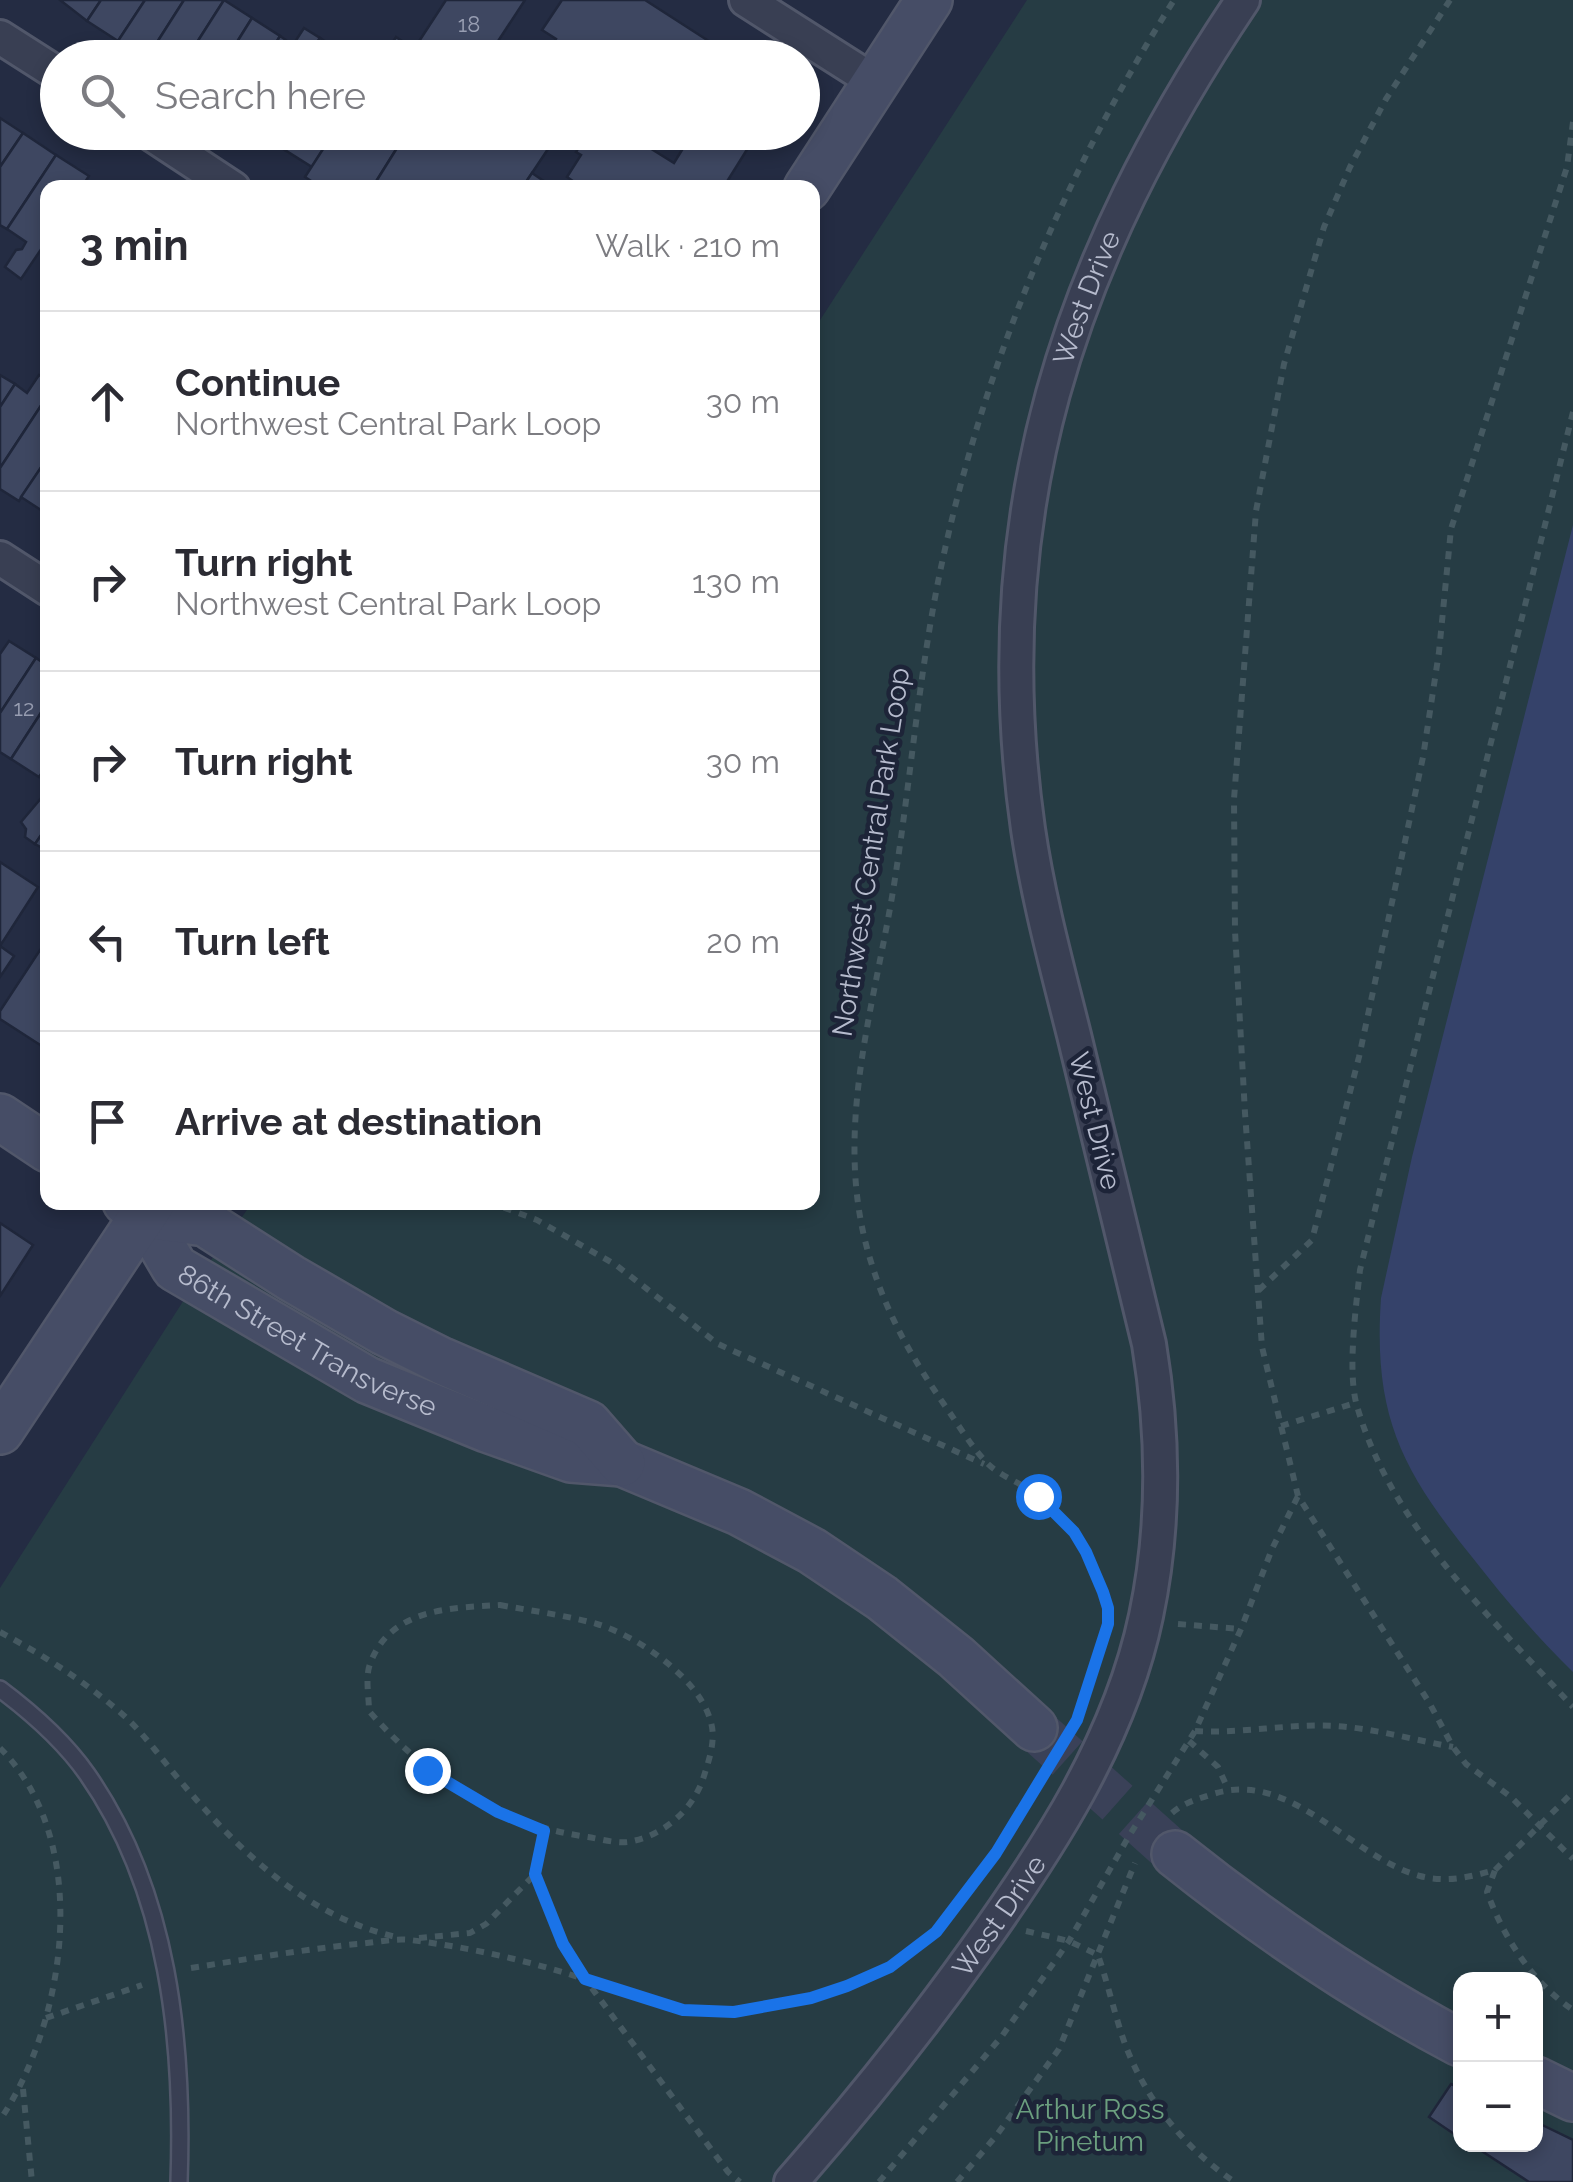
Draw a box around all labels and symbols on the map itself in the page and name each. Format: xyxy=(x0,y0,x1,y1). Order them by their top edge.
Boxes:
house number: 18 xyxy=(458,11,480,37)
street label: West Drive xyxy=(1046,225,1127,369)
street label: Northwest Central Park Loop xyxy=(826,665,916,1039)
house number: 12 xyxy=(14,695,34,721)
street label: West Drive xyxy=(1062,1049,1128,1193)
street label: 86th Street Transverse xyxy=(172,1257,442,1423)
route start xyxy=(1016,1474,1062,1520)
route end xyxy=(405,1748,451,1794)
street label: West Drive xyxy=(945,1849,1053,1983)
park label: Arthur Ross Pinetum xyxy=(1016,2093,1164,2158)

